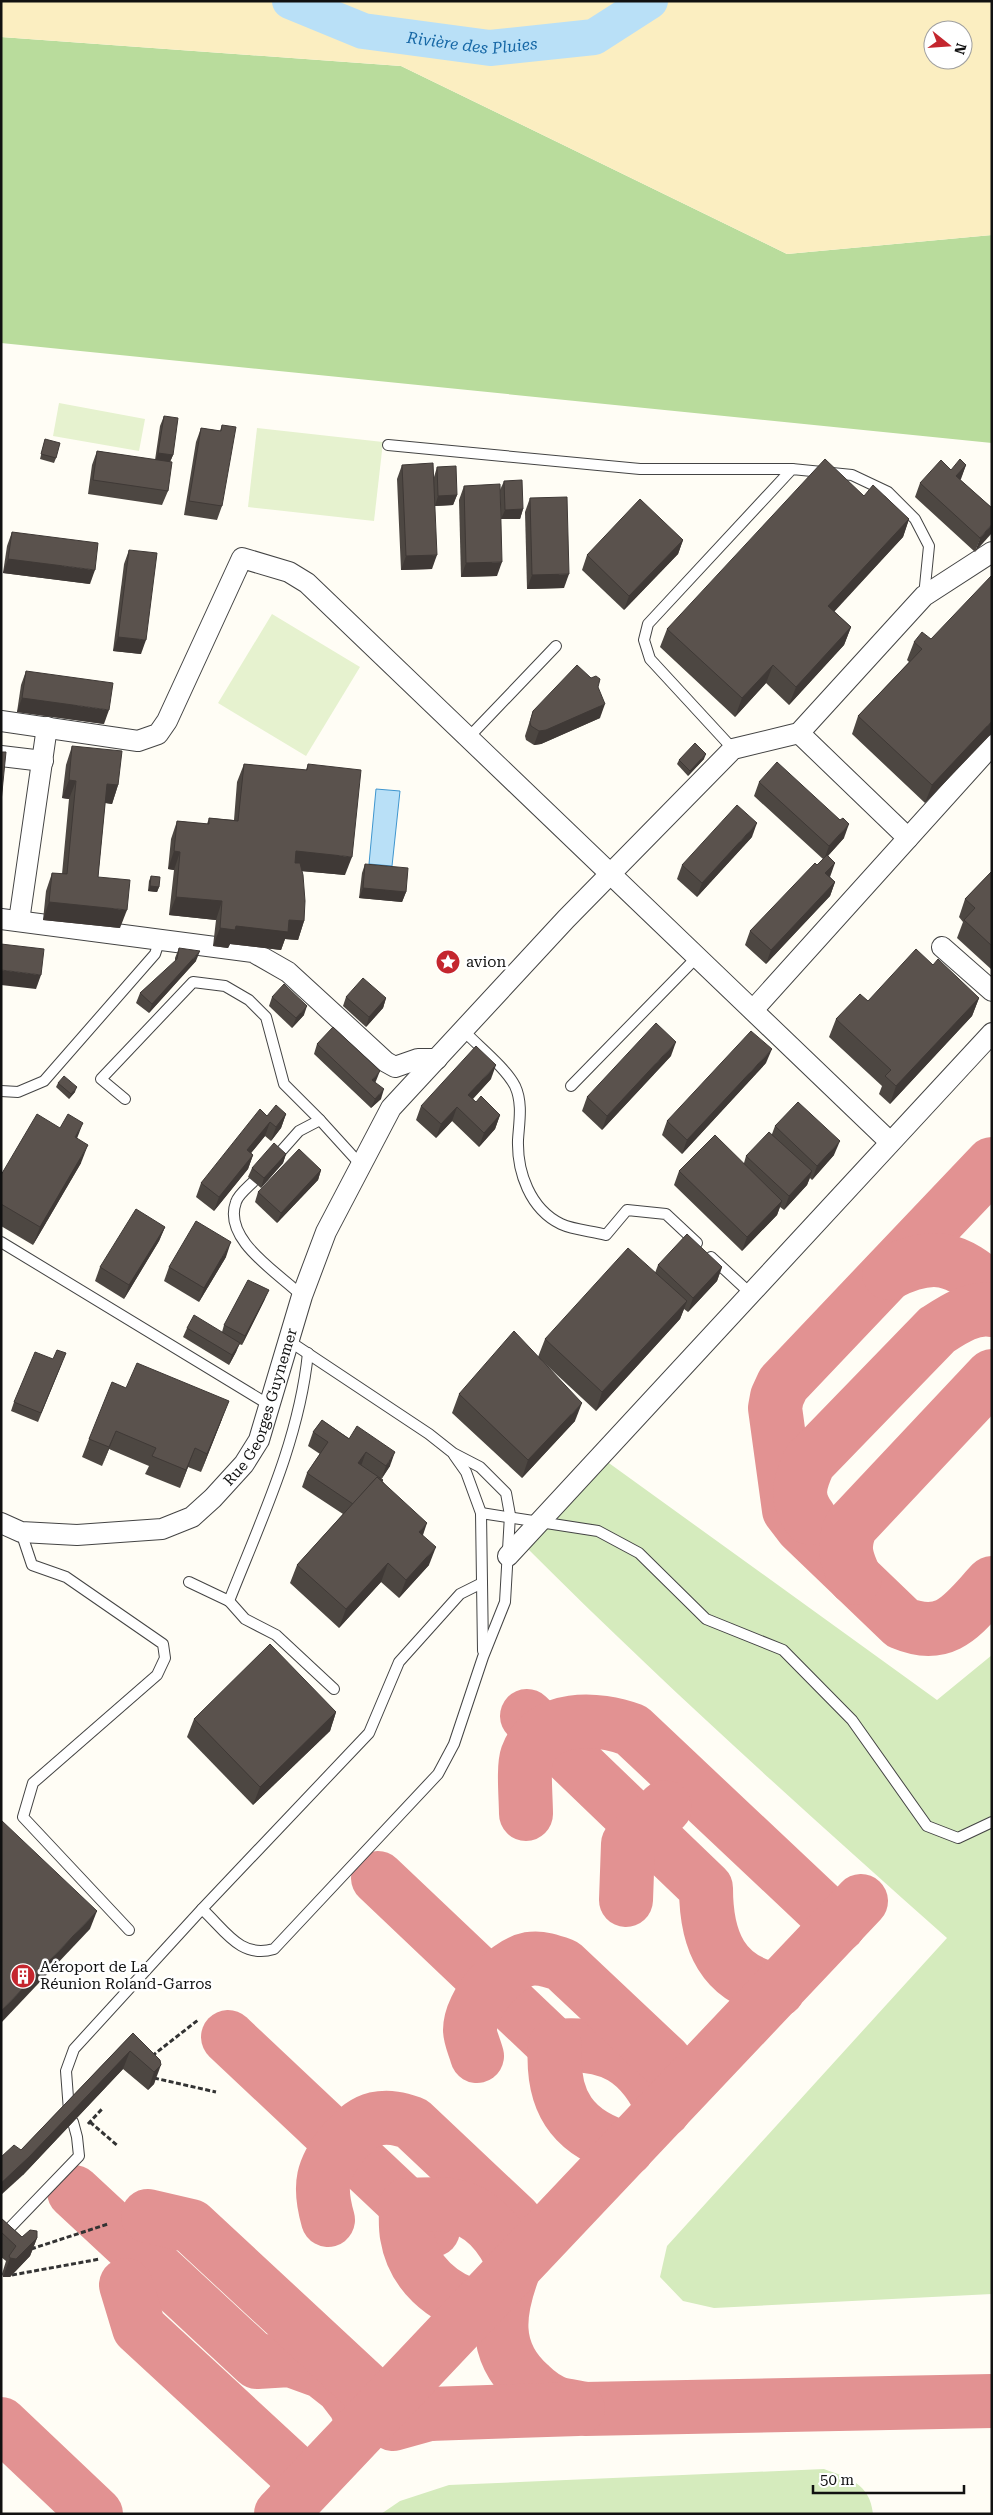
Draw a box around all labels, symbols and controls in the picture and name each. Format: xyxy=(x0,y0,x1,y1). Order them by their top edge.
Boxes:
north arrow xyxy=(923,20,973,70)
water label: Rivière des Pluies xyxy=(405,27,538,58)
text: N xyxy=(951,41,970,57)
place icon: avion xyxy=(435,949,461,975)
place label: avion xyxy=(466,953,506,971)
street label: Rue Georges Guynemer xyxy=(220,1326,301,1489)
place label: Aéroport de La Réunion Roland-Garros xyxy=(40,1958,212,1993)
building icon: Aéroport de La Réunion Roland-Garros xyxy=(10,1963,36,1989)
scale bar xyxy=(813,2462,964,2494)
text: 50 m xyxy=(820,2471,855,2489)

